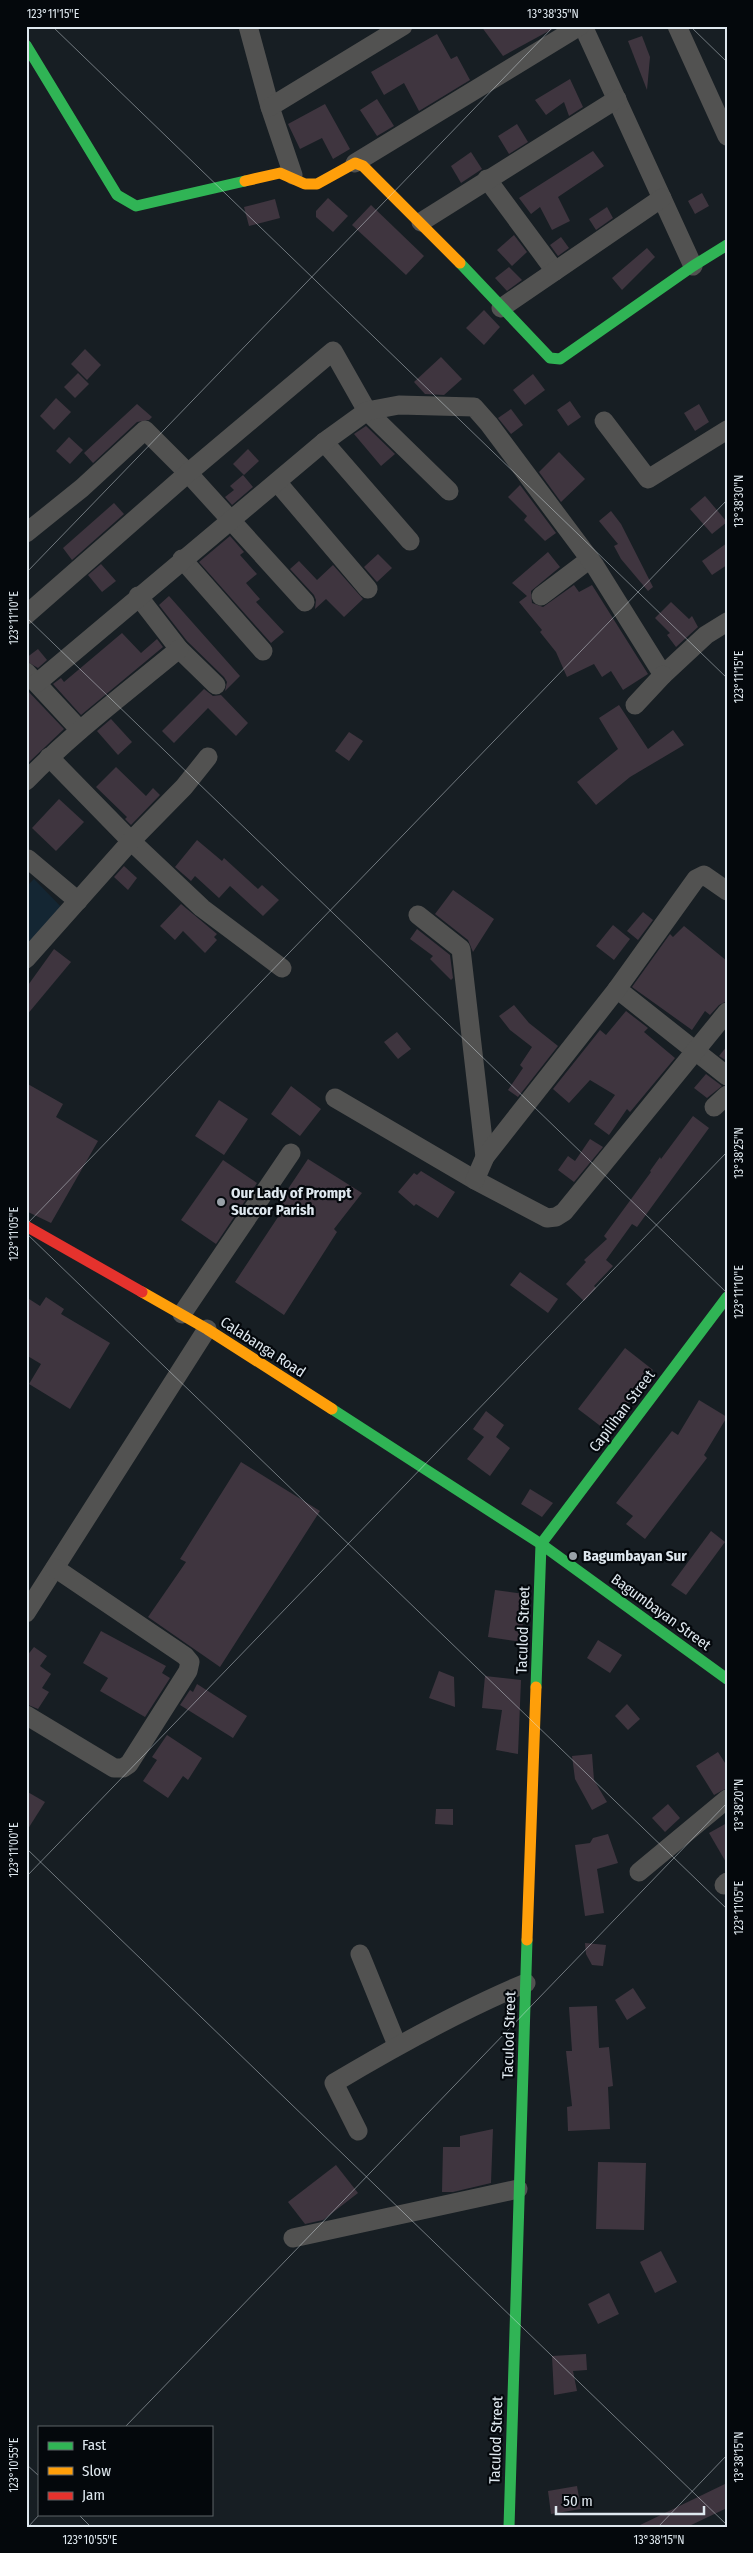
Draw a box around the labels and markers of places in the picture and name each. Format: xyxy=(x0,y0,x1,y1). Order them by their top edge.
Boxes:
place label: Our Lady of Prompt Succor Parish xyxy=(231,1184,352,1219)
marker: Our Lady of Prompt Succor Parish xyxy=(215,1196,227,1208)
place label: Bagumbayan Sur xyxy=(583,1547,687,1565)
marker: Bagumbayan Sur xyxy=(567,1550,579,1562)

